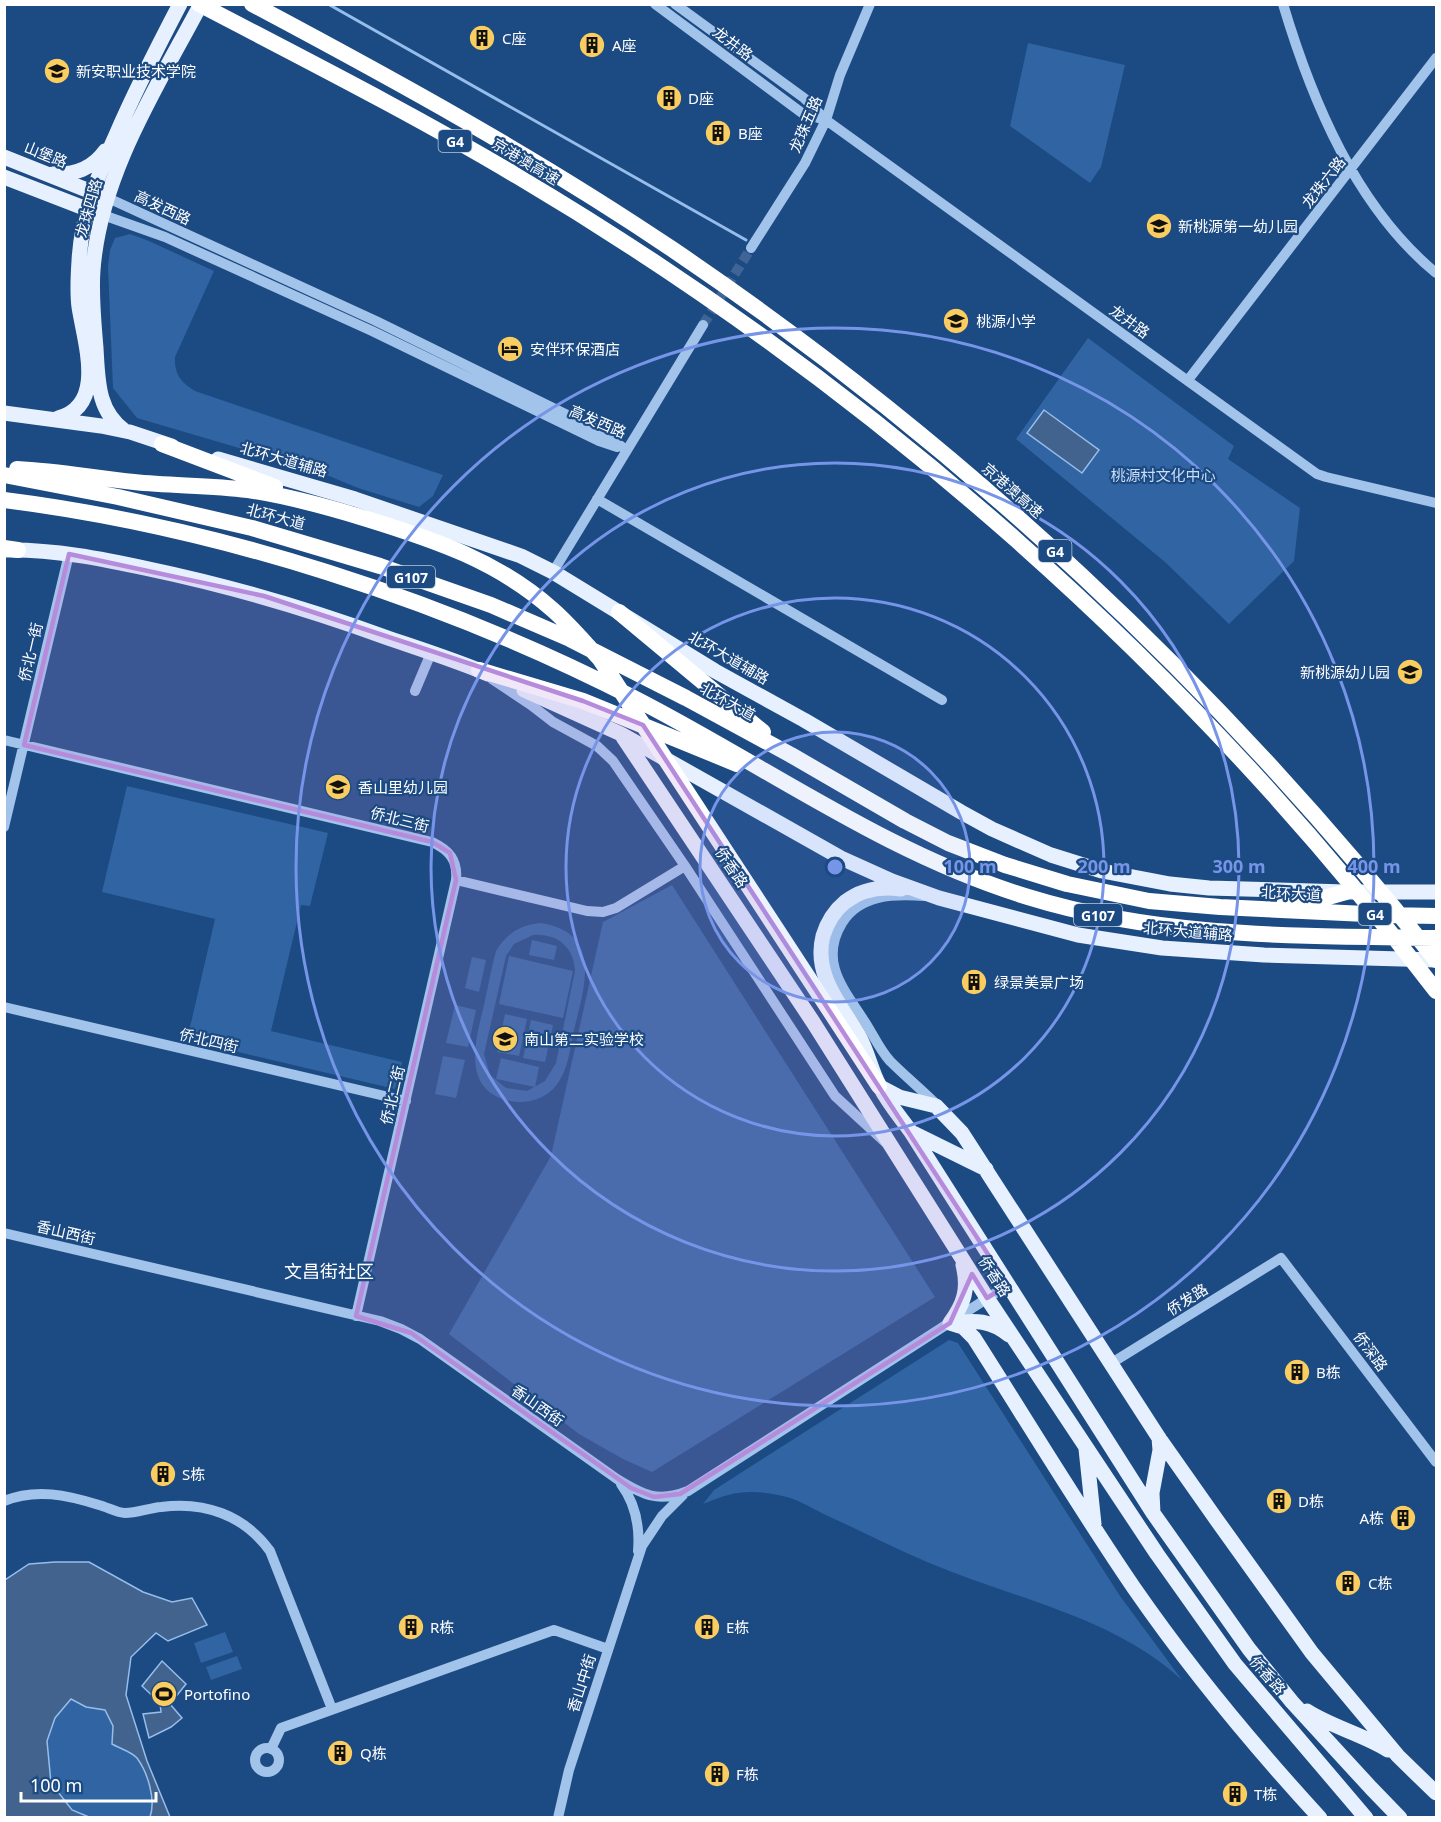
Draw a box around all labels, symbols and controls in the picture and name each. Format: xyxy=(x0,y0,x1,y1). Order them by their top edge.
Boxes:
street label: 龙井路 xyxy=(709,21,757,65)
building icon: C座 xyxy=(467,23,497,53)
place label: C座 xyxy=(502,28,526,48)
building icon: A座 xyxy=(577,30,607,60)
place label: A座 xyxy=(612,35,637,55)
school or university icon: 新安职业技术学院 xyxy=(42,56,72,86)
place label: 新安职业技术学院 xyxy=(76,61,196,81)
building icon: D座 xyxy=(654,83,684,113)
place label: D座 xyxy=(688,88,714,108)
street label: 龙珠五路 xyxy=(784,92,826,156)
building icon: B座 xyxy=(703,118,733,148)
place label: B座 xyxy=(738,123,763,143)
road number: G4 xyxy=(438,130,472,152)
street label: 京港澳高速 xyxy=(489,133,563,189)
street label: 山堡路 xyxy=(21,136,71,172)
street label: 龙珠六路 xyxy=(1297,152,1349,212)
street label: 龙珠四路 xyxy=(70,176,106,240)
street label: 高发西路 xyxy=(132,185,194,229)
school or university icon: 新桃源第一幼儿园 xyxy=(1144,211,1174,241)
place label: 新桃源第一幼儿园 xyxy=(1178,216,1298,236)
street label: 龙井路 xyxy=(1106,300,1154,342)
school or university icon: 桃源小学 xyxy=(941,306,971,336)
place label: 桃源小学 xyxy=(976,311,1036,331)
hotel icon: 安伴环保酒店 xyxy=(495,334,525,364)
place label: 安伴环保酒店 xyxy=(530,339,620,359)
street label: 高发西路 xyxy=(566,400,630,442)
street label: 北环大道辅路 xyxy=(238,437,330,481)
street label: 京港澳高速 xyxy=(978,458,1048,522)
park label: 桃源村文化中心 xyxy=(1110,465,1216,485)
street label: 北环大道 xyxy=(244,499,308,533)
road number: G4 xyxy=(1038,540,1072,562)
road number: G107 xyxy=(387,566,435,588)
street label: 侨北一街 xyxy=(14,621,46,683)
street label: 北环大道辅路 xyxy=(685,626,773,688)
school or university icon: 新桃源幼儿园 xyxy=(1395,657,1425,687)
place label: 新桃源幼儿园 xyxy=(1300,662,1390,682)
street label: 北环大道 xyxy=(697,678,759,724)
school or university icon: 香山里幼儿园 xyxy=(323,772,353,802)
place label: 香山里幼儿园 xyxy=(358,777,448,797)
street label: 侨北三街 xyxy=(368,802,432,836)
street label: 侨香路 xyxy=(711,843,753,891)
text: 100 m xyxy=(943,854,997,878)
text: 200 m xyxy=(1077,854,1131,878)
text: 300 m xyxy=(1212,854,1266,878)
text: 400 m xyxy=(1347,854,1401,878)
centre of rings xyxy=(825,857,845,877)
street label: 北环大道 xyxy=(1261,881,1321,905)
road number: G4 xyxy=(1358,903,1392,925)
road number: G107 xyxy=(1074,904,1122,926)
street label: 北环大道辅路 xyxy=(1142,917,1234,945)
building icon: 绿景美景广场 xyxy=(959,967,989,997)
place label: 绿景美景广场 xyxy=(994,972,1084,992)
street label: 侨北四街 xyxy=(178,1024,240,1056)
school or university icon: 南山第二实验学校 xyxy=(490,1024,520,1054)
place label: 南山第二实验学校 xyxy=(524,1029,644,1049)
street label: 侨北二街 xyxy=(376,1064,408,1126)
street label: 香山西街 xyxy=(35,1216,97,1248)
street label: 侨香路 xyxy=(974,1252,1016,1300)
district label: 文昌街社区 xyxy=(284,1259,374,1283)
street label: 侨发路 xyxy=(1163,1279,1211,1319)
street label: 侨深路 xyxy=(1349,1327,1393,1375)
building icon: B栋 xyxy=(1282,1357,1312,1387)
place label: B栋 xyxy=(1316,1362,1341,1382)
street label: 香山西街 xyxy=(508,1380,568,1430)
building icon: S栋 xyxy=(148,1459,178,1489)
place label: S栋 xyxy=(182,1464,205,1484)
building icon: D栋 xyxy=(1264,1486,1294,1516)
place label: D栋 xyxy=(1298,1491,1324,1511)
building icon: A栋 xyxy=(1388,1503,1418,1533)
place label: A栋 xyxy=(1359,1508,1384,1528)
building icon: C栋 xyxy=(1333,1568,1363,1598)
place label: C栋 xyxy=(1368,1573,1392,1593)
building icon: R栋 xyxy=(396,1612,426,1642)
building icon: E栋 xyxy=(692,1612,722,1642)
place label: R栋 xyxy=(430,1617,454,1637)
place label: E栋 xyxy=(726,1617,749,1637)
street label: 香山中街 xyxy=(562,1651,600,1715)
street label: 侨香路 xyxy=(1246,1651,1290,1699)
sports icon: Portofino xyxy=(149,1679,179,1709)
place label: Portofino xyxy=(184,1684,250,1704)
building icon: Q栋 xyxy=(325,1738,355,1768)
place label: Q栋 xyxy=(360,1743,387,1763)
building icon: F栋 xyxy=(702,1759,732,1789)
place label: F栋 xyxy=(736,1764,759,1784)
scale bar xyxy=(21,1765,156,1803)
text: 100 m xyxy=(30,1773,82,1797)
building icon: T栋 xyxy=(1220,1779,1250,1809)
place label: T栋 xyxy=(1254,1784,1277,1804)

